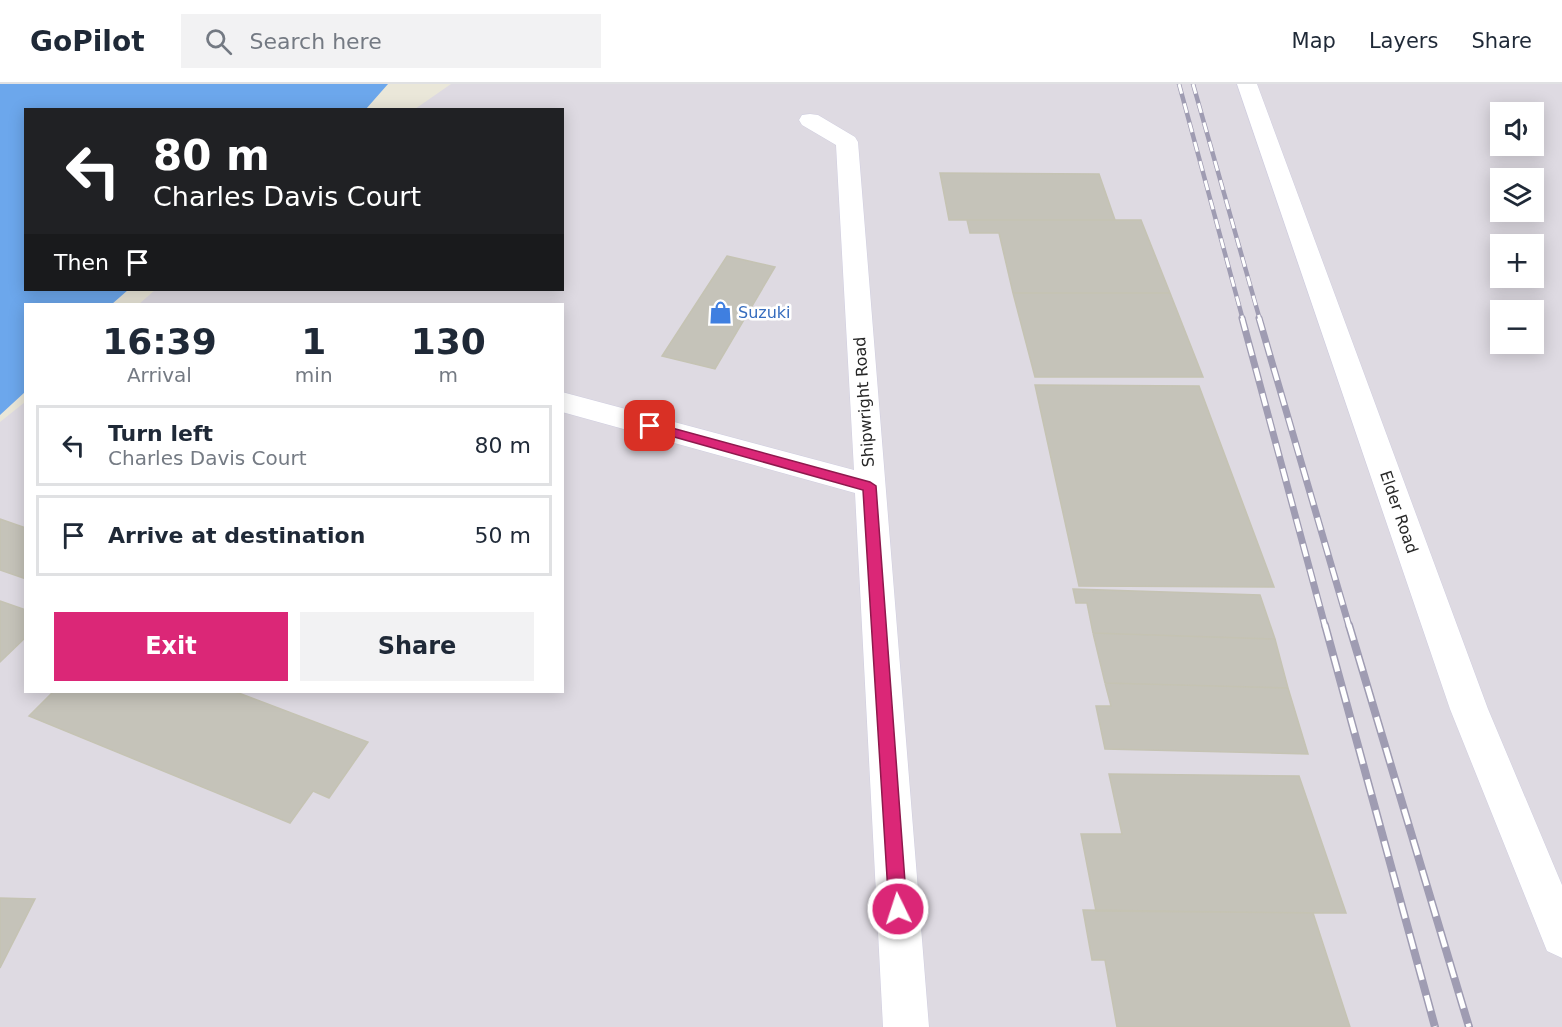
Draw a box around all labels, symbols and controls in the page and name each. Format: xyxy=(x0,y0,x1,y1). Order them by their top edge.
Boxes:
search box xyxy=(181,14,601,68)
text: GoPilot xyxy=(30,25,145,58)
icon: search xyxy=(202,25,235,58)
text: Search here xyxy=(250,29,382,54)
text: Map xyxy=(1292,29,1336,53)
text: Layers xyxy=(1369,29,1438,53)
text: Share xyxy=(1471,29,1532,53)
map controls xyxy=(1490,102,1544,354)
button: sound xyxy=(1490,102,1544,156)
text: 80 m xyxy=(153,131,270,180)
icon: left xyxy=(54,132,132,210)
button: layers xyxy=(1490,168,1544,222)
text: Charles Davis Court xyxy=(153,181,421,212)
button: + xyxy=(1490,234,1544,288)
icon: arrive xyxy=(121,246,154,279)
text: Then xyxy=(54,250,109,275)
shop icon: Suzuki xyxy=(707,299,733,325)
button: − xyxy=(1490,300,1544,354)
place label: Suzuki xyxy=(738,303,791,322)
text: 16:39 xyxy=(102,321,217,362)
text: 1 xyxy=(301,321,326,362)
text: 130 xyxy=(411,321,486,362)
street label: Shipwright Road xyxy=(850,336,878,468)
text: Arrival xyxy=(127,363,192,387)
text: min xyxy=(295,363,333,387)
text: m xyxy=(439,363,458,387)
pin xyxy=(624,400,675,451)
icon: arrive xyxy=(633,409,666,442)
text: Turn left xyxy=(108,421,213,446)
icon: left xyxy=(57,429,90,462)
text: 80 m xyxy=(475,433,531,458)
text: Charles Davis Court xyxy=(108,446,307,470)
street label: Elder Road xyxy=(1376,468,1422,556)
icon: arrive xyxy=(57,519,90,552)
text: Arrive at destination xyxy=(108,523,365,548)
text: 50 m xyxy=(475,523,531,548)
button: Exit xyxy=(54,612,288,681)
button: Share xyxy=(300,612,534,681)
position arrow xyxy=(866,877,930,941)

